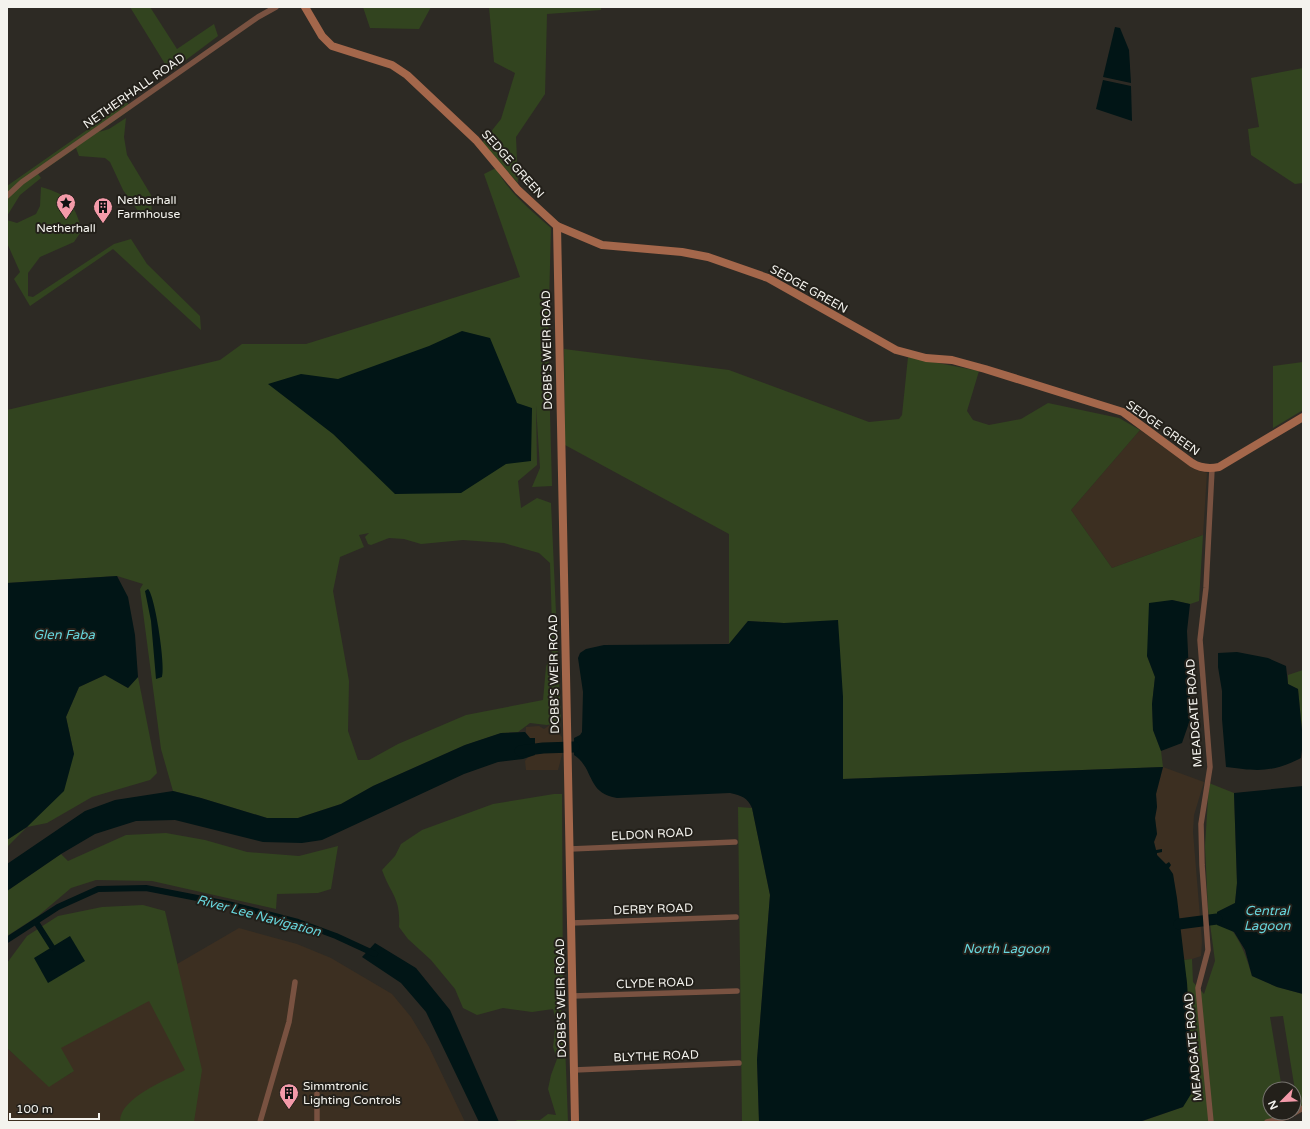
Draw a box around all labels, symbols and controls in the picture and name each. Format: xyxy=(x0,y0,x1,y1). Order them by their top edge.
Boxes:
street label: NETHERHALL ROAD xyxy=(80,51,188,131)
street label: SEDGE GREEN xyxy=(479,127,547,201)
place icon: Netherhall xyxy=(55,192,77,220)
place label: Netherhall Farmhouse xyxy=(117,193,180,221)
building icon: Netherhall Farmhouse xyxy=(92,196,114,224)
place label: Netherhall xyxy=(36,221,96,235)
street label: SEDGE GREEN xyxy=(768,262,850,316)
street label: DOBB'S WEIR ROAD xyxy=(539,290,555,410)
street label: SEDGE GREEN xyxy=(1124,397,1202,459)
street label: DOBB'S WEIR ROAD xyxy=(546,614,562,734)
water label: Glen Faba xyxy=(33,627,95,643)
street label: MEADGATE ROAD xyxy=(1183,658,1205,768)
street label: ELDON ROAD xyxy=(611,825,693,843)
water label: River Lee Navigation xyxy=(195,892,324,941)
street label: DERBY ROAD xyxy=(613,901,693,917)
water label: Central Lagoon xyxy=(1244,903,1291,934)
street label: DOBB'S WEIR ROAD xyxy=(553,938,569,1058)
water label: North Lagoon xyxy=(963,941,1050,957)
street label: CLYDE ROAD xyxy=(616,975,694,991)
street label: MEADGATE ROAD xyxy=(1181,992,1205,1102)
street label: BLYTHE ROAD xyxy=(613,1048,699,1064)
place label: Simmtronic Lighting Controls xyxy=(303,1079,401,1107)
north arrow xyxy=(1262,1081,1302,1121)
building icon: Simmtronic Lighting Controls xyxy=(278,1082,300,1110)
scale bar xyxy=(10,1095,99,1121)
text: N xyxy=(1266,1098,1281,1112)
text: 100 m xyxy=(16,1102,53,1116)

